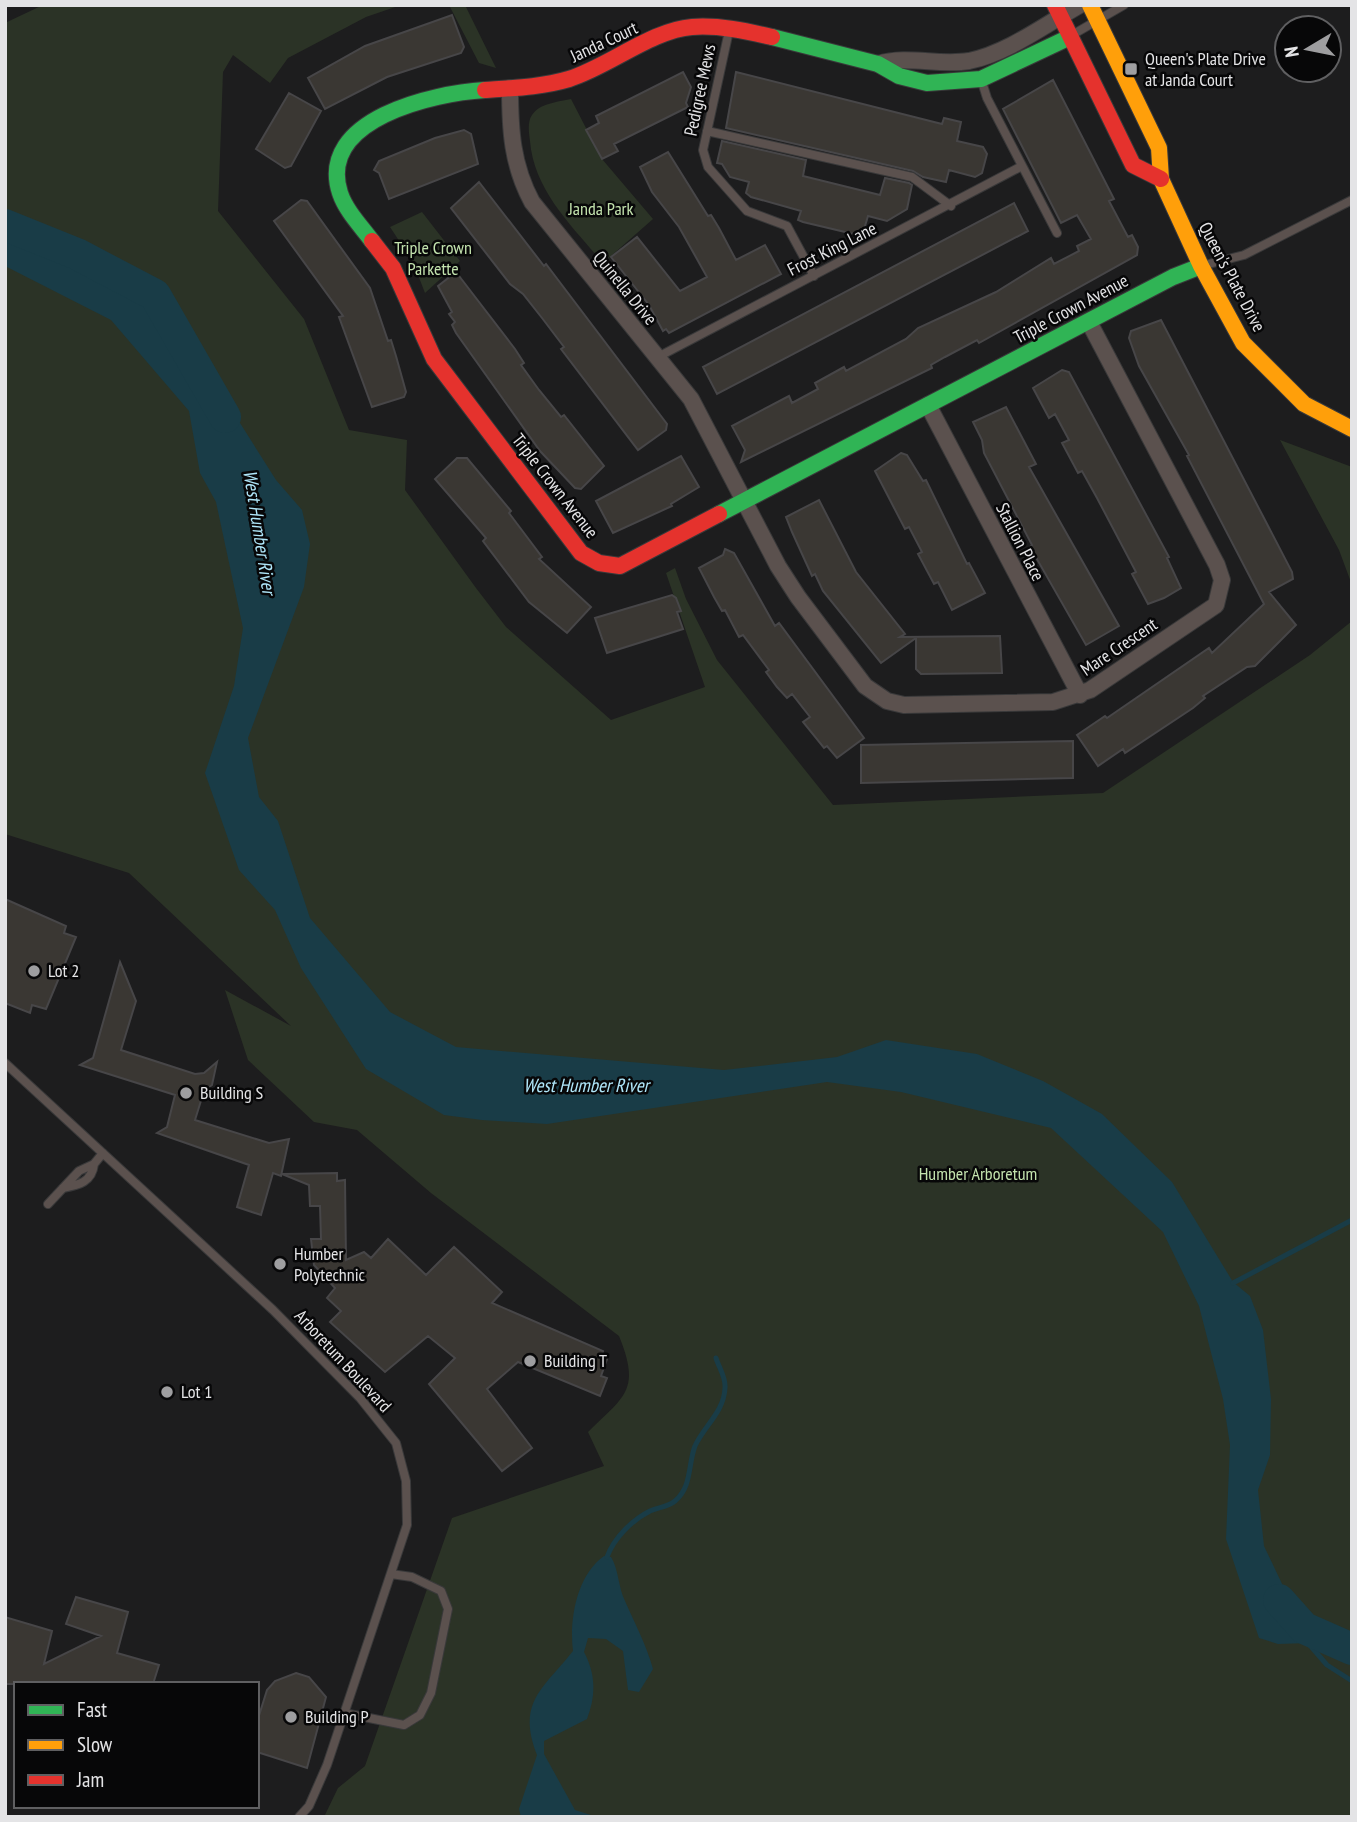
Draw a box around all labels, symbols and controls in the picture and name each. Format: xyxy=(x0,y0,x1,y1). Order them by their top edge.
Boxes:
north arrow xyxy=(1273,14,1343,84)
street label: Janda Court xyxy=(565,16,641,68)
street label: Pedigree Mews xyxy=(679,42,720,138)
text: N xyxy=(1279,45,1304,59)
place label: Queen's Plate Drive at Janda Court xyxy=(1145,47,1266,91)
marker: Queen's Plate Drive at Janda Court xyxy=(1123,61,1139,77)
park label: Janda Park xyxy=(568,197,634,220)
street label: Frost King Lane xyxy=(783,216,880,281)
street label: Queen's Plate Drive xyxy=(1194,218,1271,336)
park label: Triple Crown Parkette xyxy=(394,236,472,280)
street label: Quinella Drive xyxy=(588,246,662,330)
street label: Triple Crown Avenue xyxy=(1009,269,1132,348)
street label: Triple Crown Avenue xyxy=(507,429,603,543)
water label: West Humber River xyxy=(238,468,282,599)
street label: Stallion Place xyxy=(991,499,1050,585)
street label: Mare Crescent xyxy=(1076,613,1162,681)
place label: Lot 2 xyxy=(48,959,79,982)
marker: Lot 2 xyxy=(26,963,42,979)
water label: West Humber River xyxy=(523,1073,651,1097)
place label: Building S xyxy=(200,1081,264,1104)
marker: Building S xyxy=(178,1085,194,1101)
park label: Humber Arboretum xyxy=(919,1162,1037,1185)
place label: Humber Polytechnic xyxy=(294,1242,366,1286)
marker: Humber Polytechnic xyxy=(272,1256,288,1272)
street label: Arboretum Boulevard xyxy=(290,1305,397,1417)
place label: Building T xyxy=(544,1349,607,1372)
marker: Building T xyxy=(522,1353,538,1369)
place label: Lot 1 xyxy=(181,1380,212,1403)
marker: Lot 1 xyxy=(159,1384,175,1400)
legend xyxy=(14,1682,259,1808)
text: Fast xyxy=(77,1696,107,1723)
place label: Building P xyxy=(305,1705,369,1728)
marker: Building P xyxy=(283,1709,299,1725)
text: Slow xyxy=(77,1731,113,1758)
text: Jam xyxy=(76,1766,104,1793)

